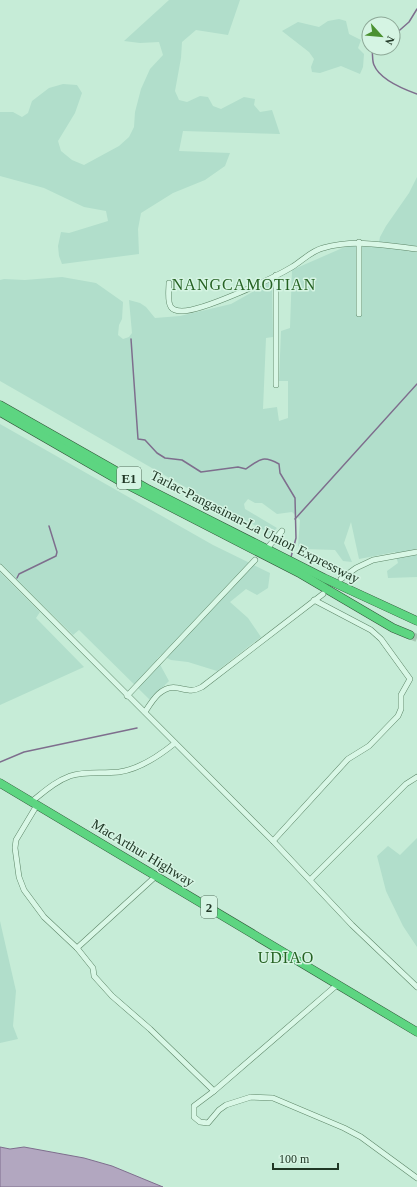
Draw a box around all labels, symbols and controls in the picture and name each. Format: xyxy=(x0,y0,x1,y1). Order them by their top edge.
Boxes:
north arrow xyxy=(361,16,401,56)
text: N xyxy=(383,34,397,47)
district label: NANGCAMOTIAN xyxy=(172,276,316,293)
road number: E1 xyxy=(117,467,141,489)
street label: Tarlac-Pangasinan-La Union Expressway xyxy=(148,468,362,586)
street label: MacArthur Highway xyxy=(89,816,197,890)
road number: 2 xyxy=(201,896,217,918)
district label: UDIAO xyxy=(258,949,314,966)
scale bar xyxy=(273,1145,338,1171)
text: 100 m xyxy=(279,1152,310,1166)

